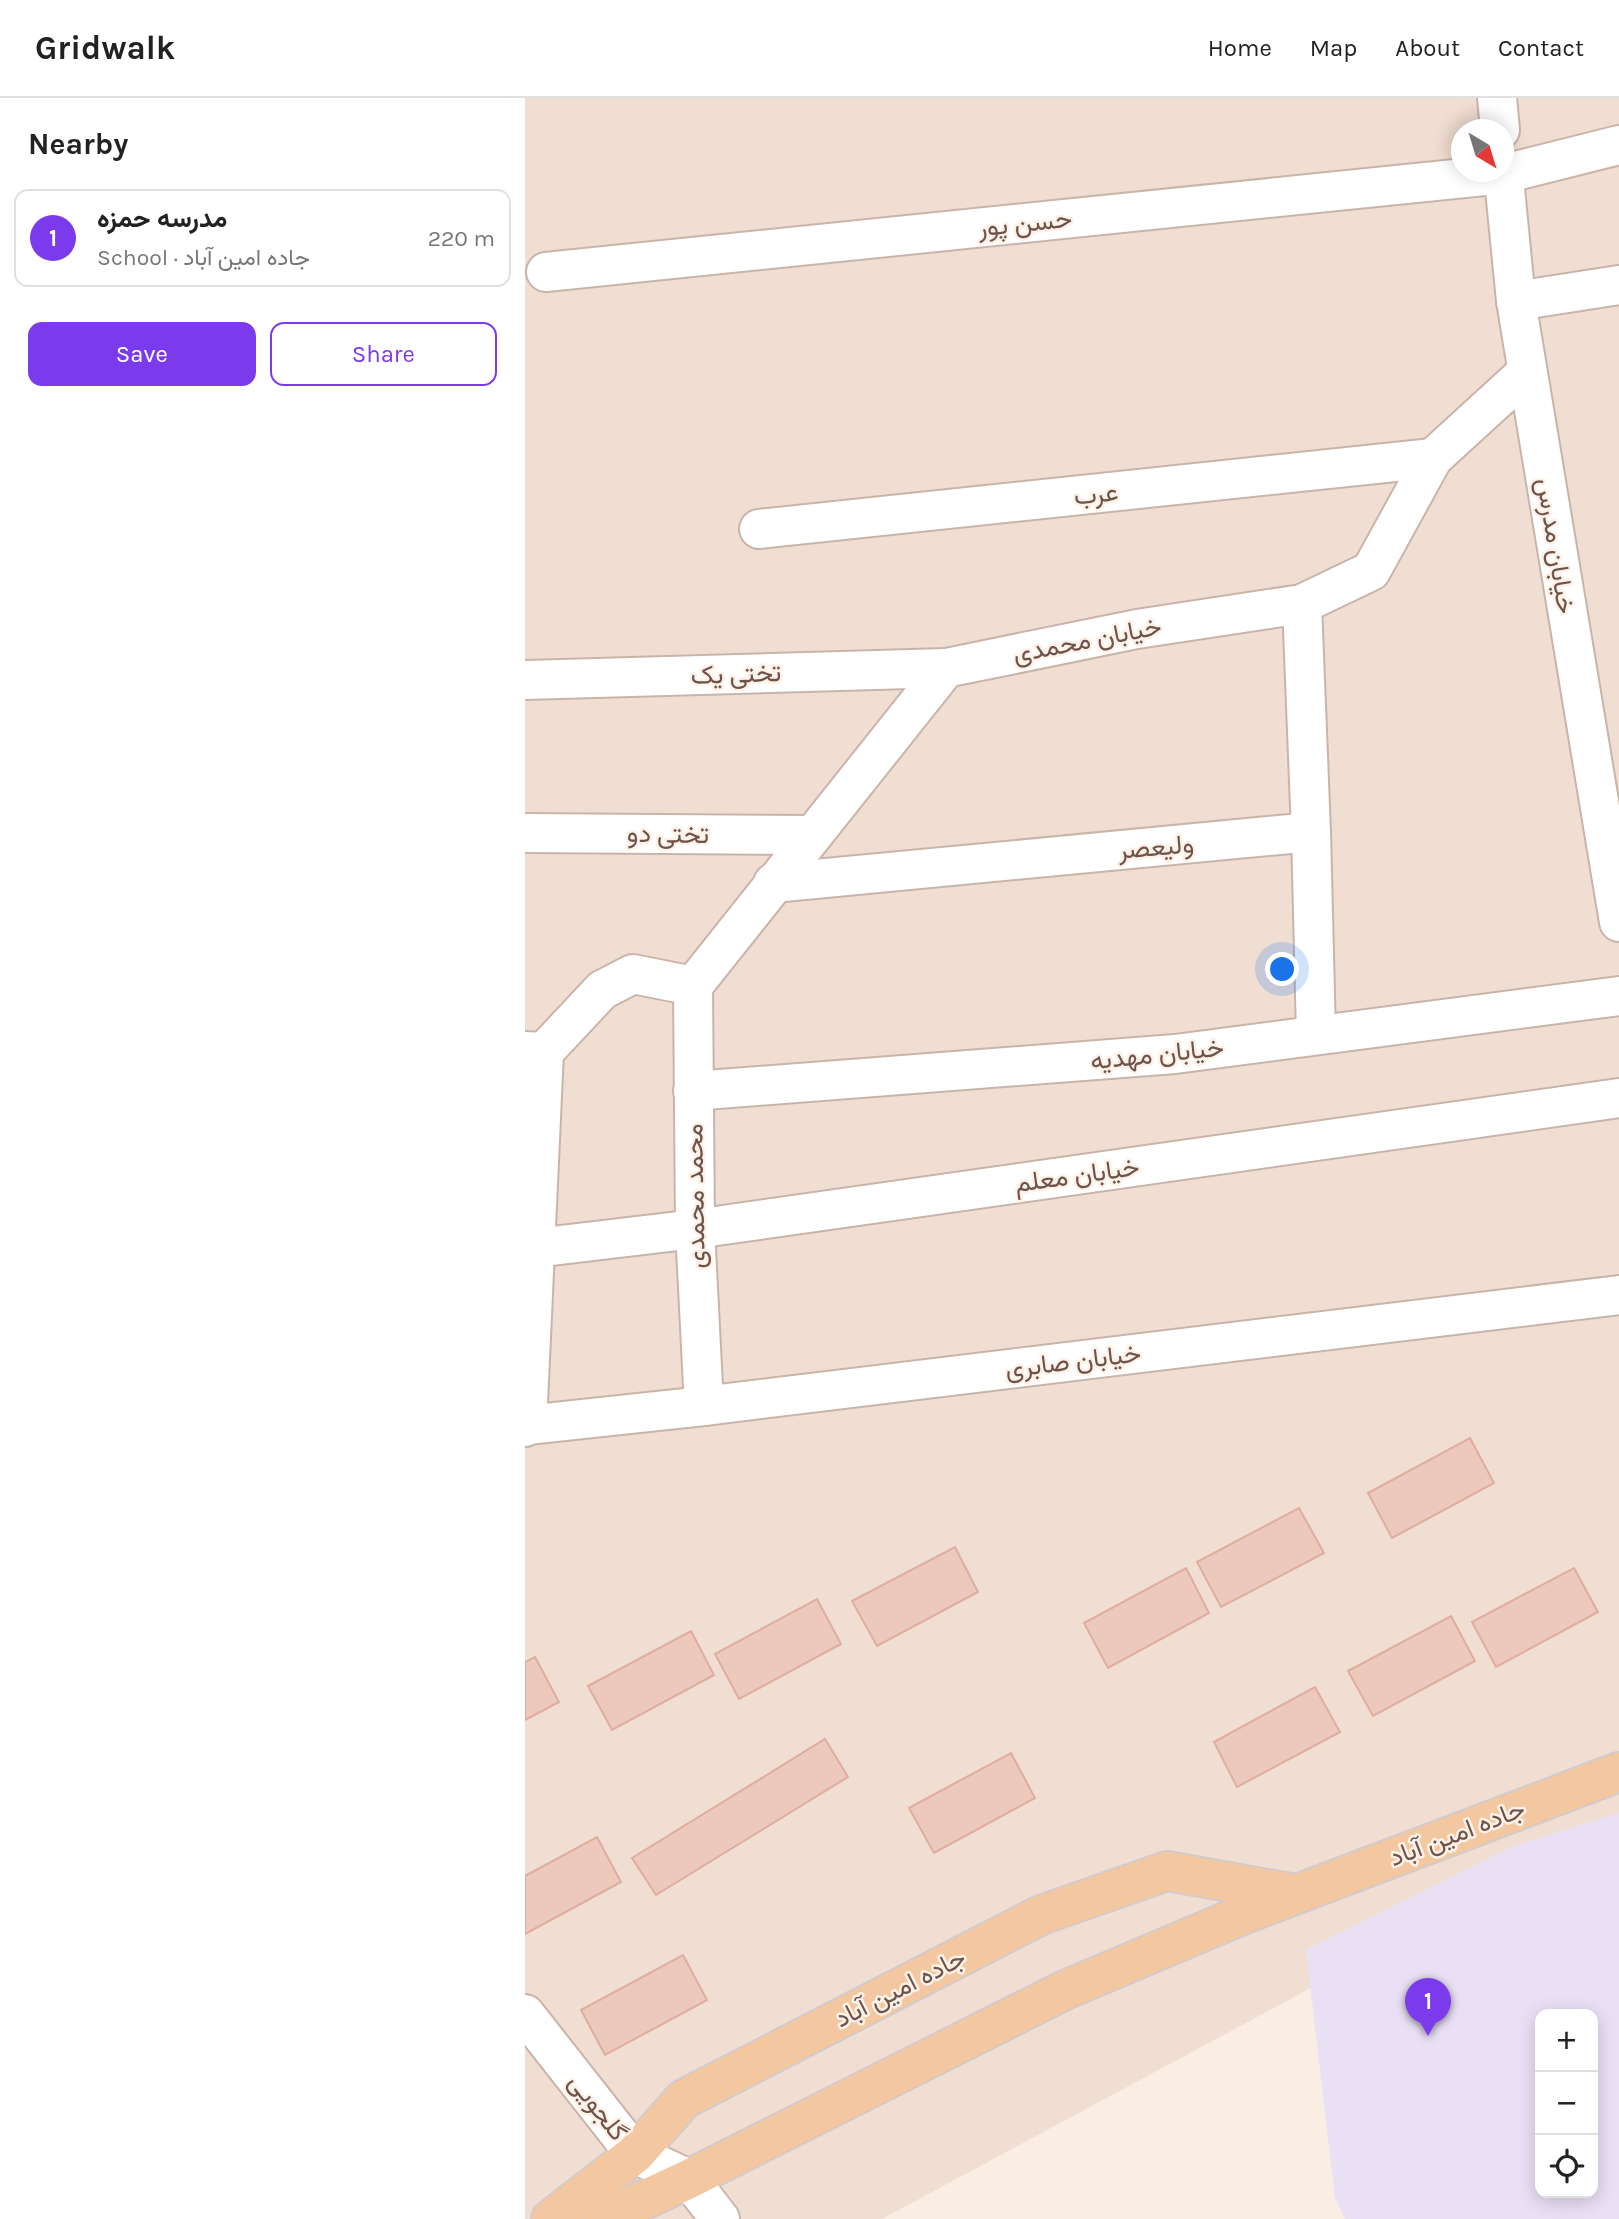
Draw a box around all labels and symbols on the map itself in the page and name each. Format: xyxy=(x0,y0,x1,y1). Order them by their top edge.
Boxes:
north arrow xyxy=(1451,119,1514,182)
street label: حسن پور xyxy=(976,203,1074,245)
street label: عرب xyxy=(1072,476,1120,512)
street label: خیابان مدرس xyxy=(1530,476,1582,616)
street label: خیابان محمدی xyxy=(1010,610,1164,670)
street label: تختی یک xyxy=(690,657,782,691)
street label: تختی دو xyxy=(627,818,709,850)
street label: ولیعصر xyxy=(1116,828,1195,866)
your location xyxy=(1265,952,1299,986)
street label: خیابان مهدیه xyxy=(1089,1032,1225,1076)
street label: محمد محمدی xyxy=(678,1123,712,1269)
street label: خیابان معلم xyxy=(1013,1151,1141,1200)
street label: خیابان صابری xyxy=(1003,1337,1143,1385)
street label: جاده امین آباد xyxy=(1385,1793,1529,1873)
street label: جاده امین آباد xyxy=(829,1942,971,2034)
pin: 1 xyxy=(1405,1978,1451,2036)
street label: گلجویی xyxy=(562,2067,634,2147)

